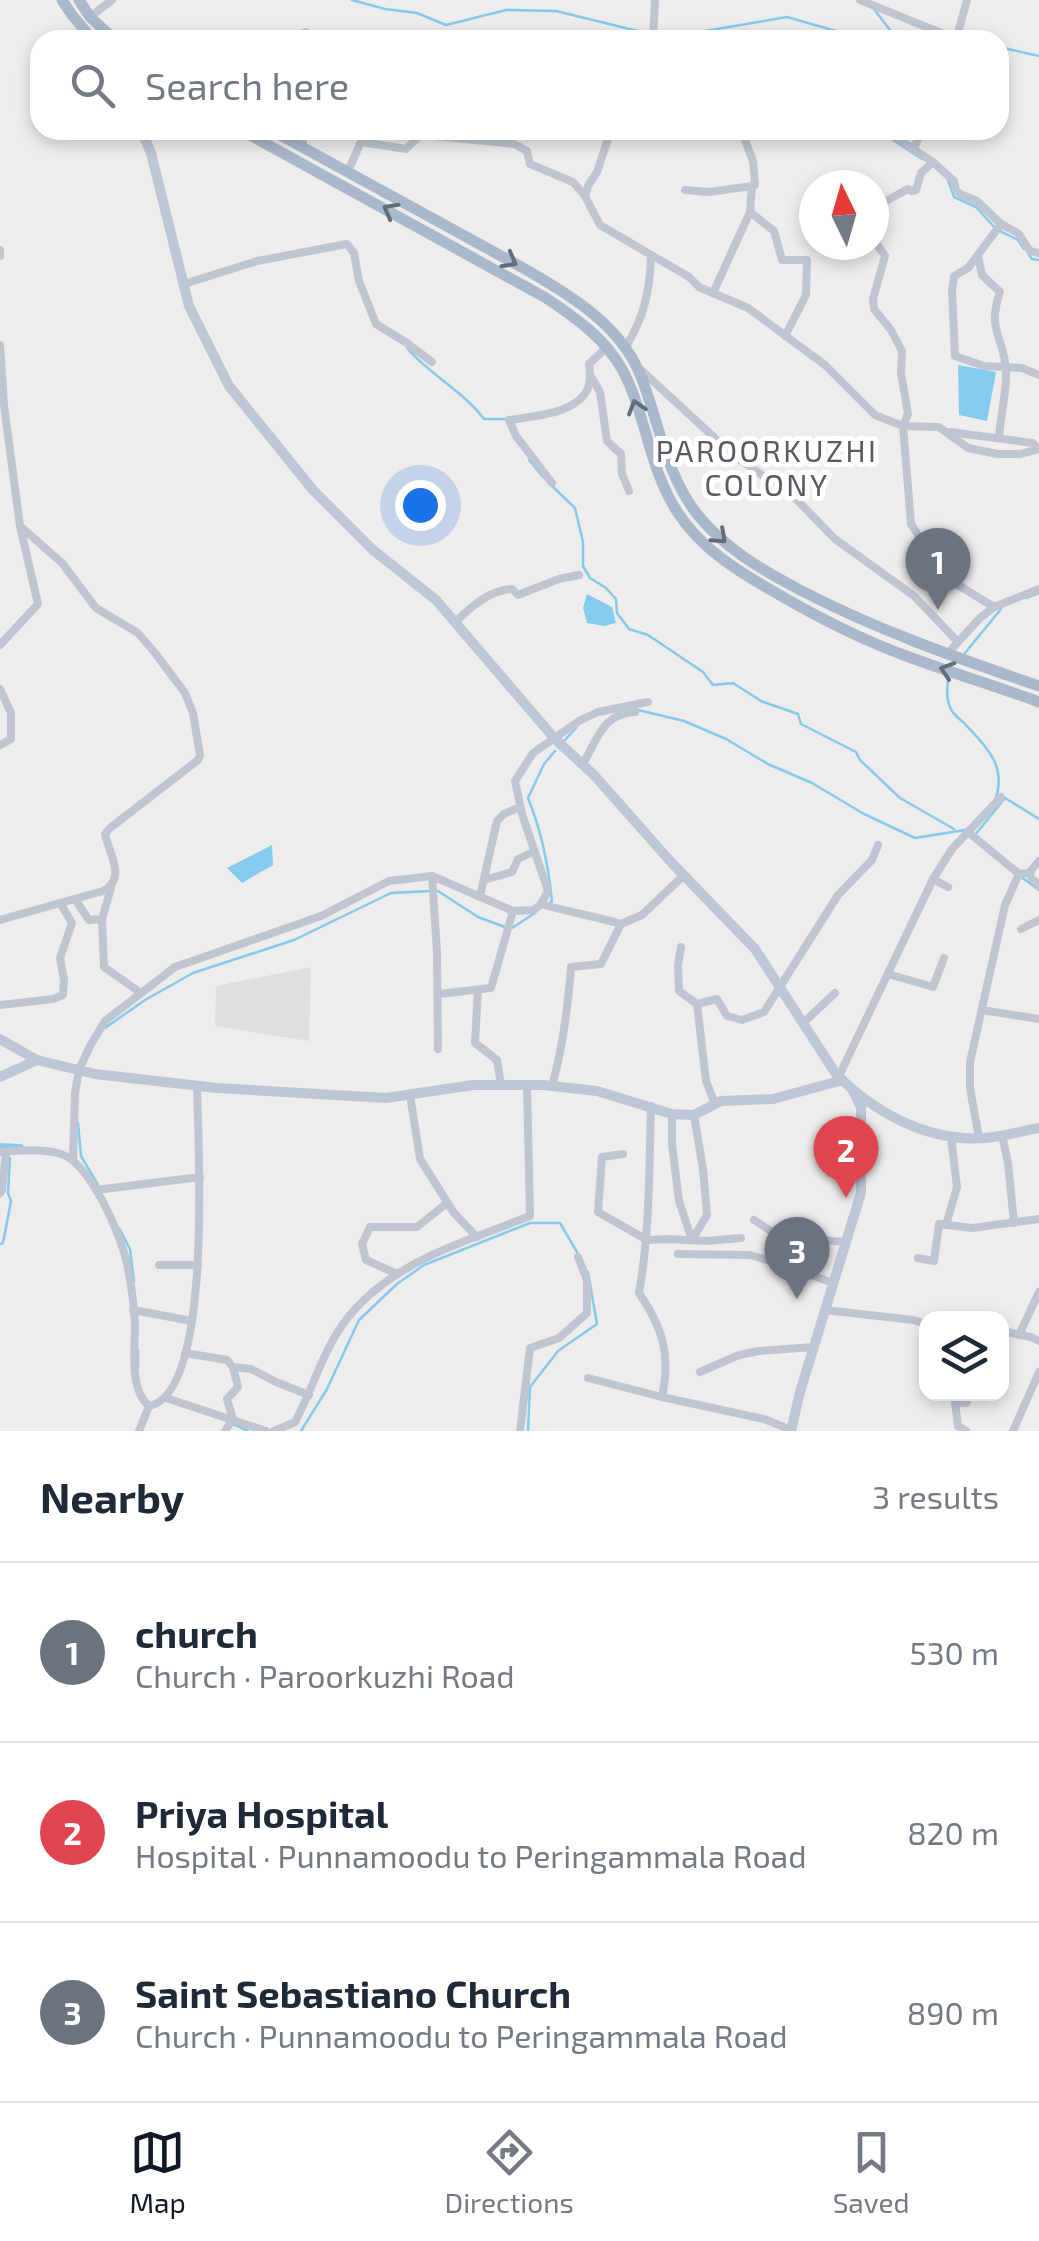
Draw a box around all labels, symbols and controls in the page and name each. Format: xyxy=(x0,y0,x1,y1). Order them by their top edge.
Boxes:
search box xyxy=(30,30,1009,140)
icon: search xyxy=(65,58,120,113)
text: Search here xyxy=(145,62,349,108)
north arrow xyxy=(799,170,889,260)
one-way arrow xyxy=(382,203,400,223)
one-way arrow xyxy=(499,248,517,268)
one-way arrow xyxy=(627,400,648,417)
district label: PAROORKUZHI COLONY xyxy=(656,432,878,502)
your location xyxy=(395,480,446,531)
one-way arrow xyxy=(708,525,727,543)
pin: 1 xyxy=(906,528,970,610)
one-way arrow xyxy=(939,661,956,681)
pin: 2 xyxy=(814,1116,878,1198)
pin: 3 xyxy=(764,1216,830,1299)
map controls xyxy=(919,1311,1009,1401)
button: layers xyxy=(919,1311,1009,1401)
text: Nearby xyxy=(40,1471,184,1521)
text: 3 results xyxy=(872,1477,999,1515)
text: church xyxy=(135,1610,258,1656)
text: 1 xyxy=(66,1633,79,1671)
text: 530 m xyxy=(910,1633,999,1671)
text: Church · Paroorkuzhi Road xyxy=(135,1656,515,1694)
text: Priya Hospital xyxy=(135,1790,388,1836)
text: 2 xyxy=(63,1813,82,1851)
text: 820 m xyxy=(907,1813,999,1851)
text: Hospital · Punnamoodu to Peringammala Road xyxy=(135,1836,807,1874)
text: Saint Sebastiano Church xyxy=(135,1970,571,2016)
text: 3 xyxy=(63,1993,82,2031)
text: 890 m xyxy=(907,1993,999,2031)
text: Church · Punnamoodu to Peringammala Road xyxy=(135,2016,787,2054)
tab: Map xyxy=(129,2125,186,2219)
tab: Directions xyxy=(445,2125,574,2219)
tab: Saved xyxy=(833,2125,910,2219)

